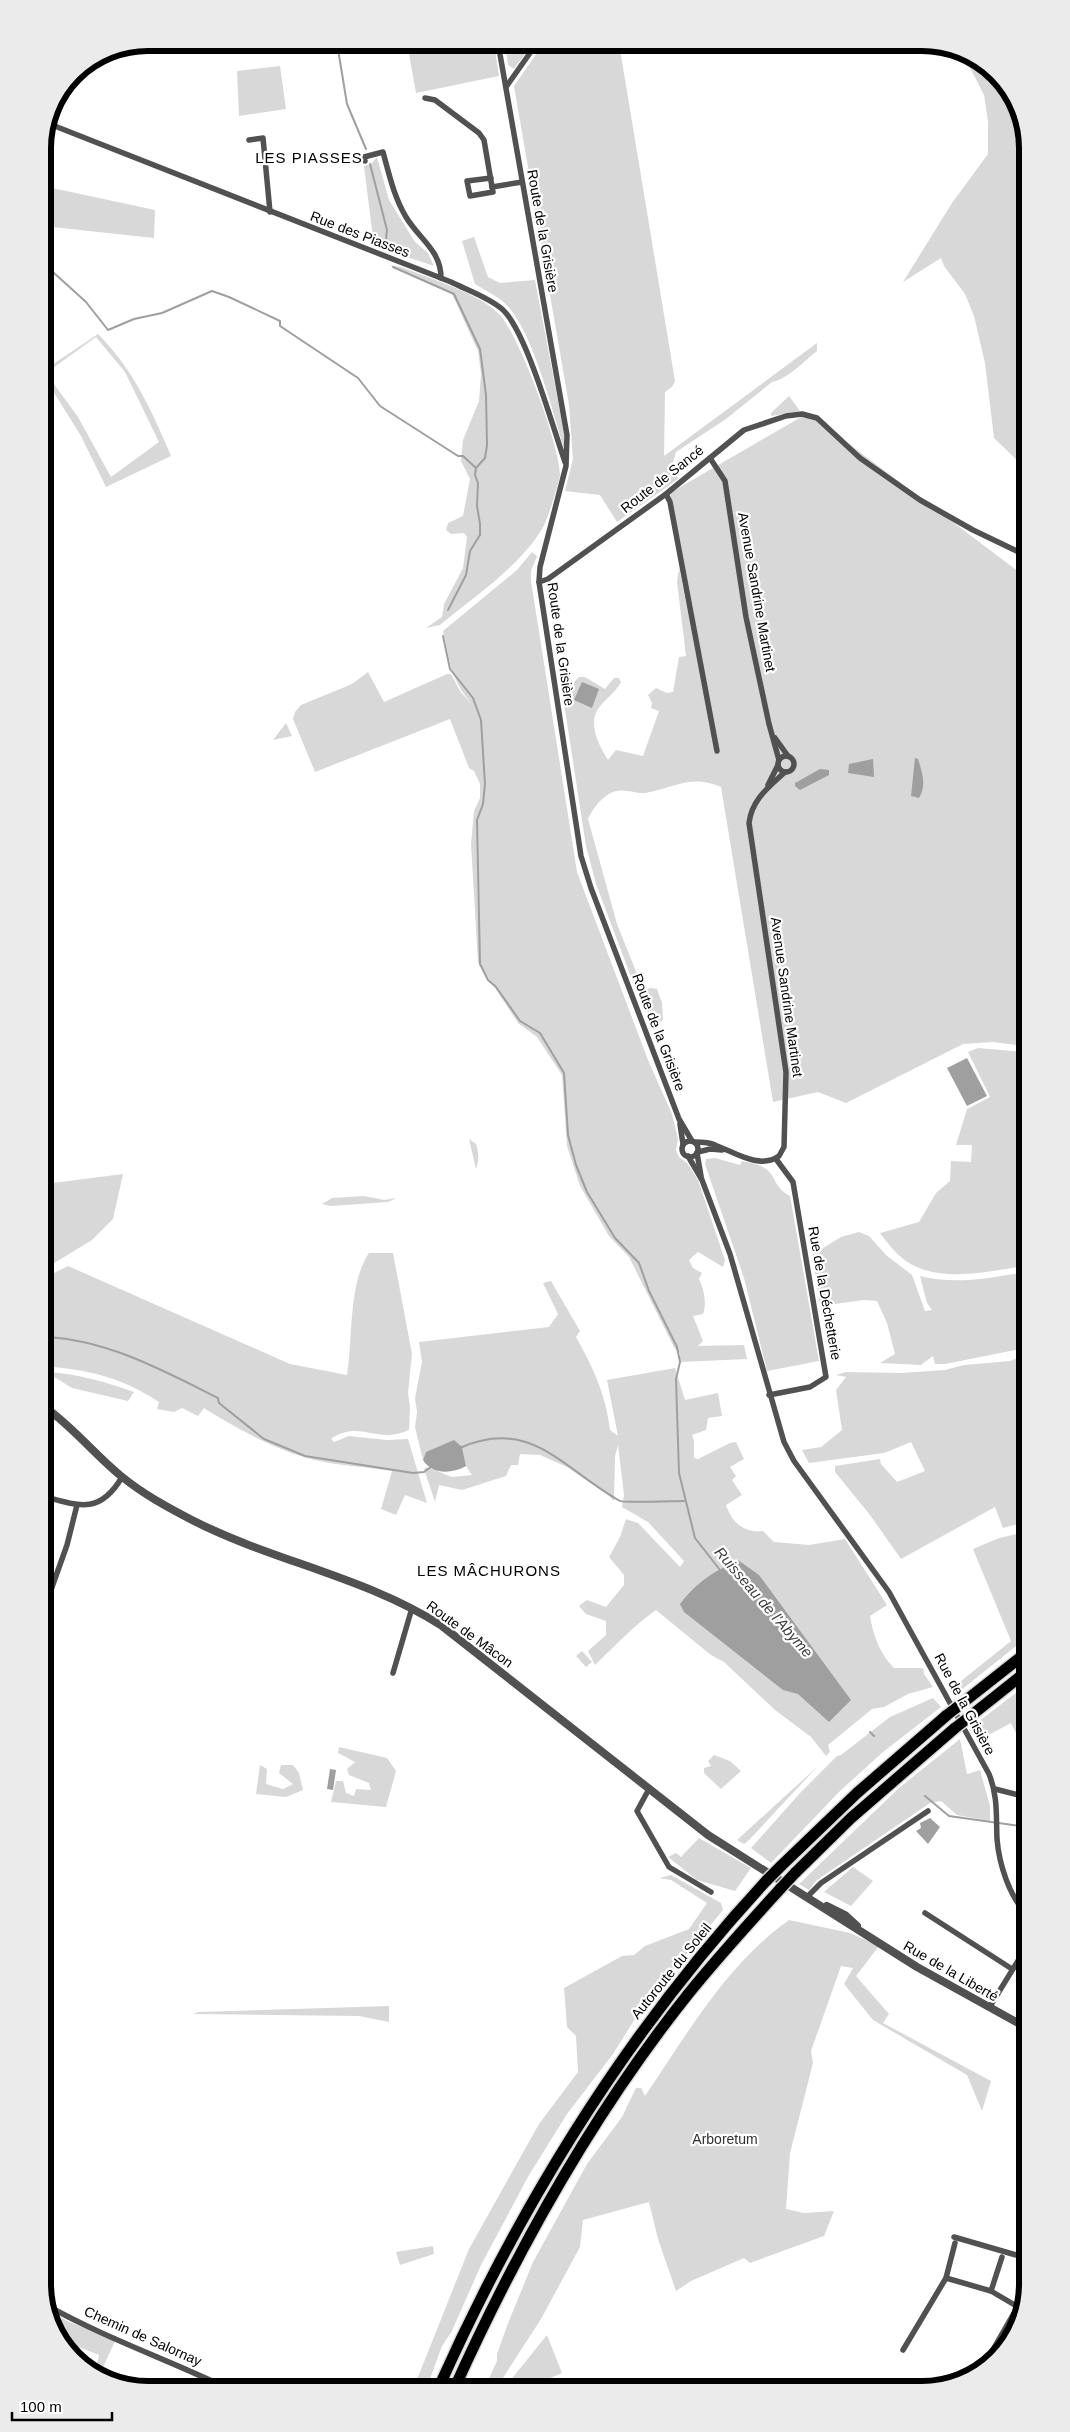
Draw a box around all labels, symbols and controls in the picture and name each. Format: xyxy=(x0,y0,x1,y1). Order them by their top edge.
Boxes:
district label: LES PIASSES xyxy=(255,149,363,166)
street label: Route de la Grisière xyxy=(524,168,562,294)
street label: Rue des Piasses xyxy=(308,208,412,260)
street label: Route de Sancé xyxy=(618,442,707,516)
street label: Avenue Sandrine Martinet xyxy=(735,511,779,673)
street label: Route de la Grisière xyxy=(544,581,578,707)
street label: Avenue Sandrine Martinet xyxy=(768,916,806,1078)
street label: Route de la Grisière xyxy=(629,971,689,1093)
street label: Rue de la Déchetterie xyxy=(805,1225,845,1361)
water label: Ruisseau de l'Abyme xyxy=(712,1543,816,1661)
district label: LES MÂCHURONS xyxy=(417,1562,561,1579)
street label: Route de Mâcon xyxy=(424,1597,516,1671)
street label: Rue de la Grisière xyxy=(931,1650,999,1758)
street label: Autoroute du Soleil xyxy=(628,1920,714,2022)
street label: Rue de la Liberté xyxy=(901,1937,1001,2005)
park label: Arboretum xyxy=(692,2131,758,2147)
street label: Chemin de Salornay xyxy=(82,2303,204,2369)
scale bar xyxy=(12,2390,112,2422)
text: 100 m xyxy=(20,2398,62,2415)

